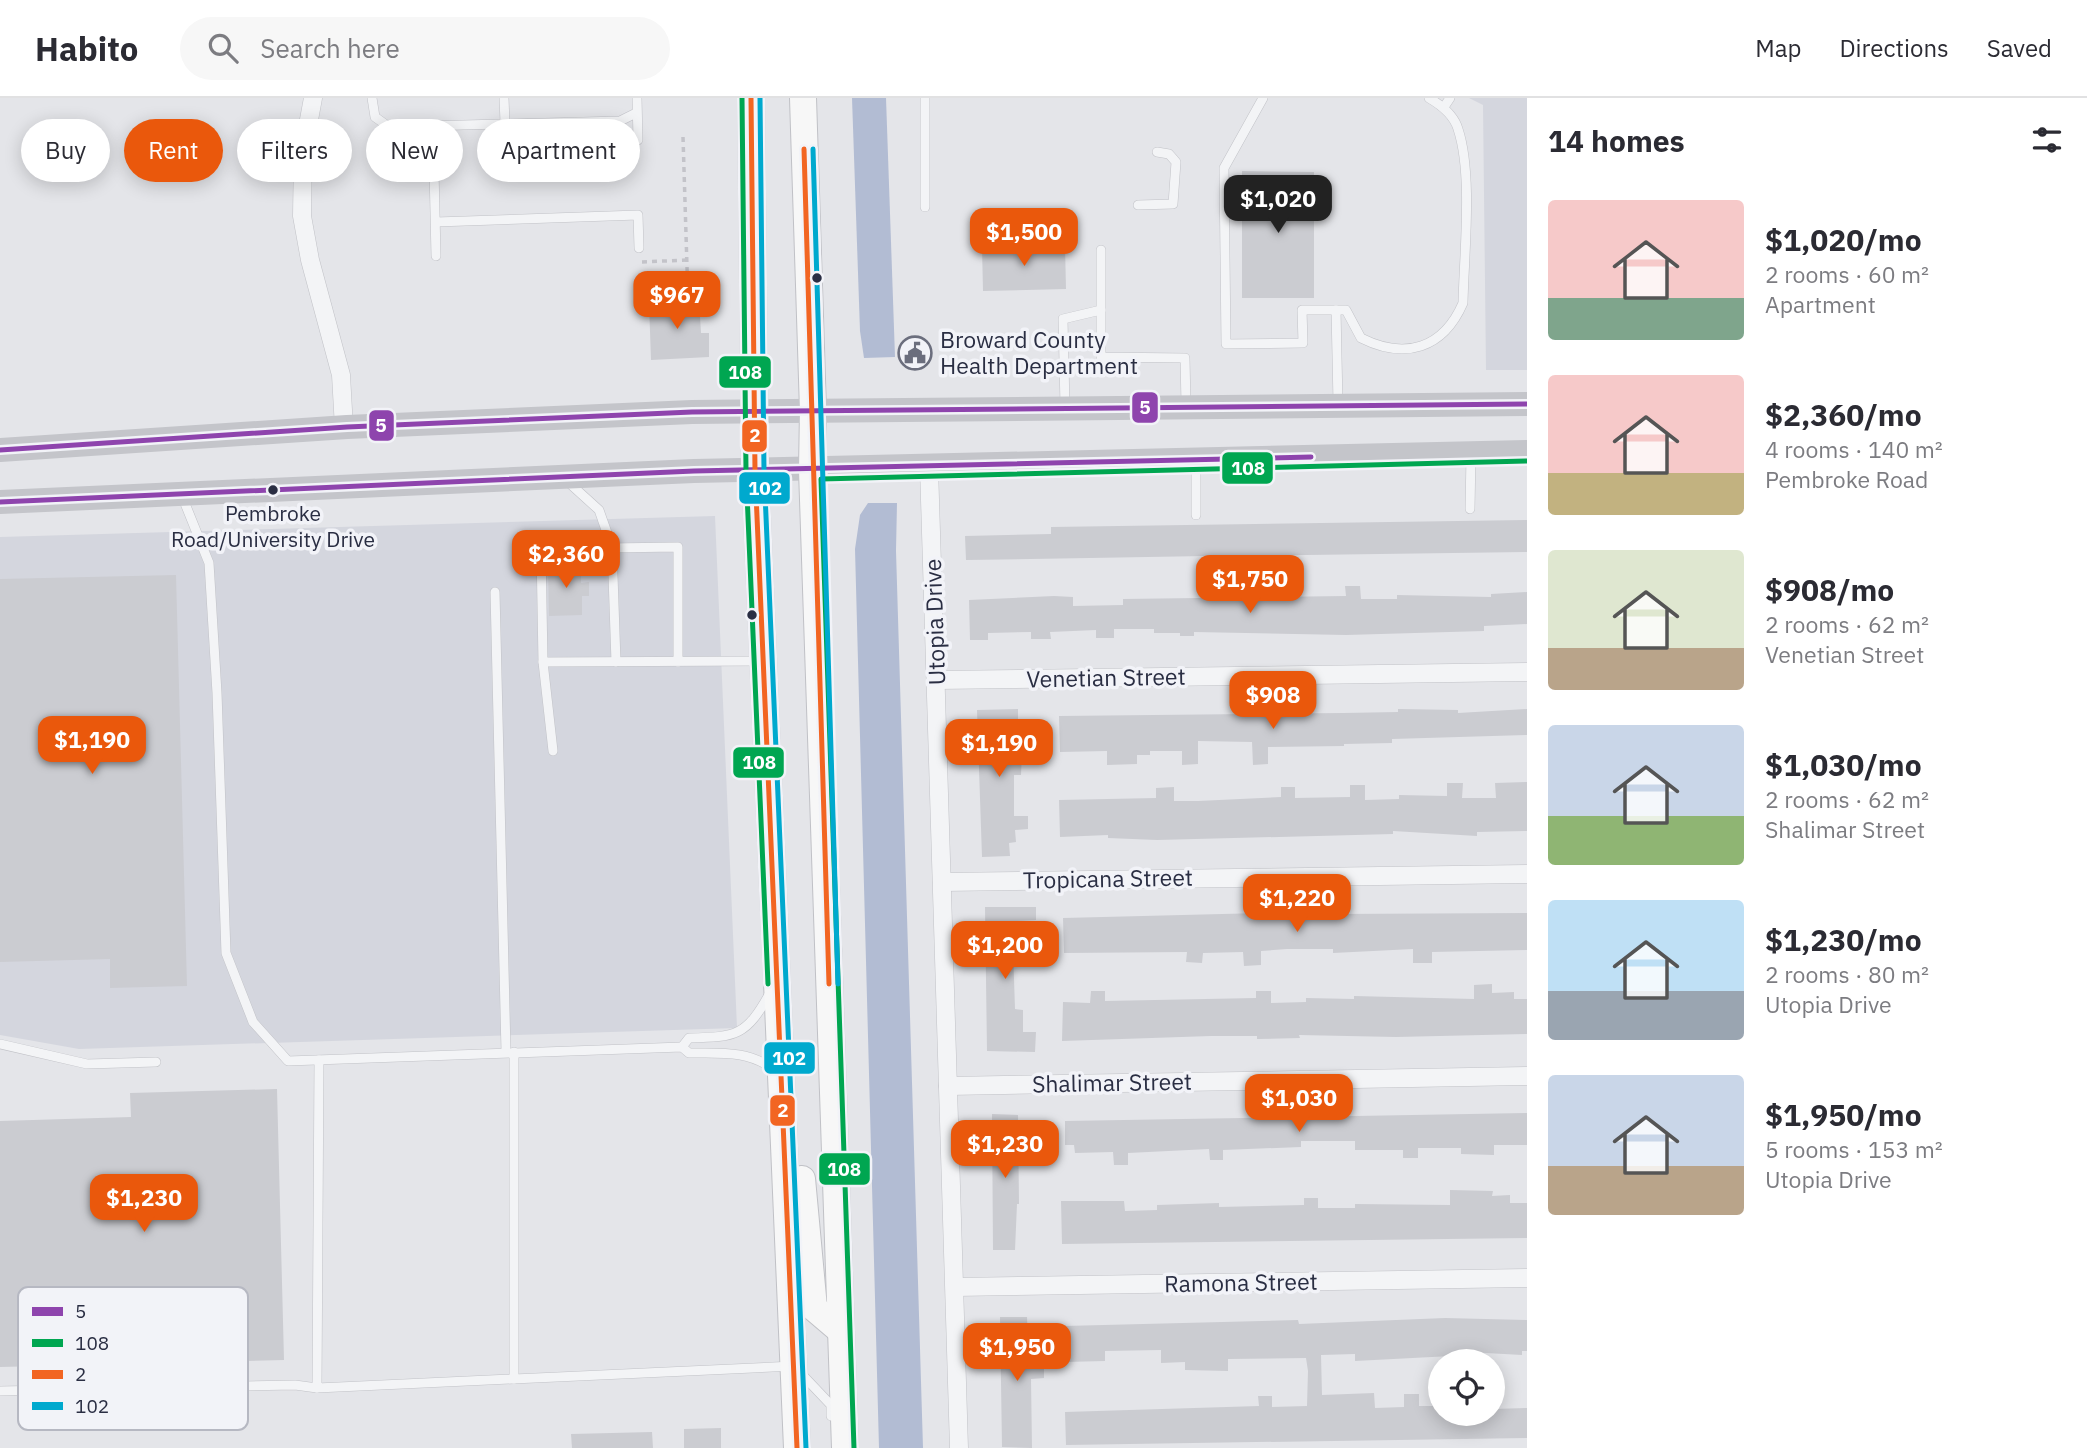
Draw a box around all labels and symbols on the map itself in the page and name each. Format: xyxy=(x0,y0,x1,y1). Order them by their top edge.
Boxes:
pin: $1,020 xyxy=(1221,176,1335,235)
pin: $1,500 xyxy=(967,208,1081,268)
unlabelled marker xyxy=(810,271,824,285)
pin: $967 xyxy=(636,272,718,331)
place label: Broward County Health Department xyxy=(940,324,1138,380)
public building icon: Broward County Health Department xyxy=(896,334,934,372)
line badge: 108 xyxy=(718,355,772,389)
text: 108 xyxy=(728,360,762,384)
line badge: 5 xyxy=(1131,391,1159,424)
text: 5 xyxy=(1139,395,1151,419)
line badge: 5 xyxy=(368,409,395,442)
text: 5 xyxy=(375,413,387,437)
line badge: 2 xyxy=(741,419,768,453)
text: 2 xyxy=(749,423,761,447)
line badge: 108 xyxy=(1221,451,1274,485)
text: 108 xyxy=(1231,456,1265,480)
line badge: 102 xyxy=(738,471,791,505)
text: 102 xyxy=(748,476,782,500)
marker: Pembroke Road/University Drive xyxy=(266,483,280,497)
place label: Pembroke Road/University Drive xyxy=(171,499,375,553)
pin: $2,360 xyxy=(509,531,623,590)
pin: $1,750 xyxy=(1193,556,1307,615)
street label: Utopia Drive xyxy=(917,558,951,686)
unlabelled marker xyxy=(745,608,759,622)
street label: Venetian Street xyxy=(1026,661,1186,693)
pin: $908 xyxy=(1232,672,1314,731)
pin: $1,190 xyxy=(35,716,149,776)
pin: $1,190 xyxy=(942,720,1056,779)
line badge: 108 xyxy=(732,746,785,779)
text: 108 xyxy=(742,750,776,774)
street label: Tropicana Street xyxy=(1023,862,1193,894)
pin: $1,220 xyxy=(1240,874,1354,934)
pin: $1,200 xyxy=(948,922,1062,981)
line badge: 102 xyxy=(763,1041,816,1075)
text: 102 xyxy=(772,1046,806,1070)
street label: Shalimar Street xyxy=(1032,1066,1192,1098)
pin: $1,030 xyxy=(1242,1074,1356,1134)
line badge: 2 xyxy=(769,1094,796,1127)
text: 2 xyxy=(777,1098,789,1122)
pin: $1,230 xyxy=(948,1121,1062,1180)
line badge: 108 xyxy=(818,1152,871,1186)
text: 108 xyxy=(827,1157,861,1181)
pin: $1,230 xyxy=(87,1174,201,1234)
street label: Ramona Street xyxy=(1164,1266,1318,1298)
legend xyxy=(18,1287,248,1430)
text: 5 xyxy=(75,1299,86,1323)
pin: $1,950 xyxy=(960,1324,1074,1383)
text: 108 xyxy=(75,1331,109,1355)
text: 2 xyxy=(75,1362,86,1386)
text: 102 xyxy=(75,1394,109,1418)

